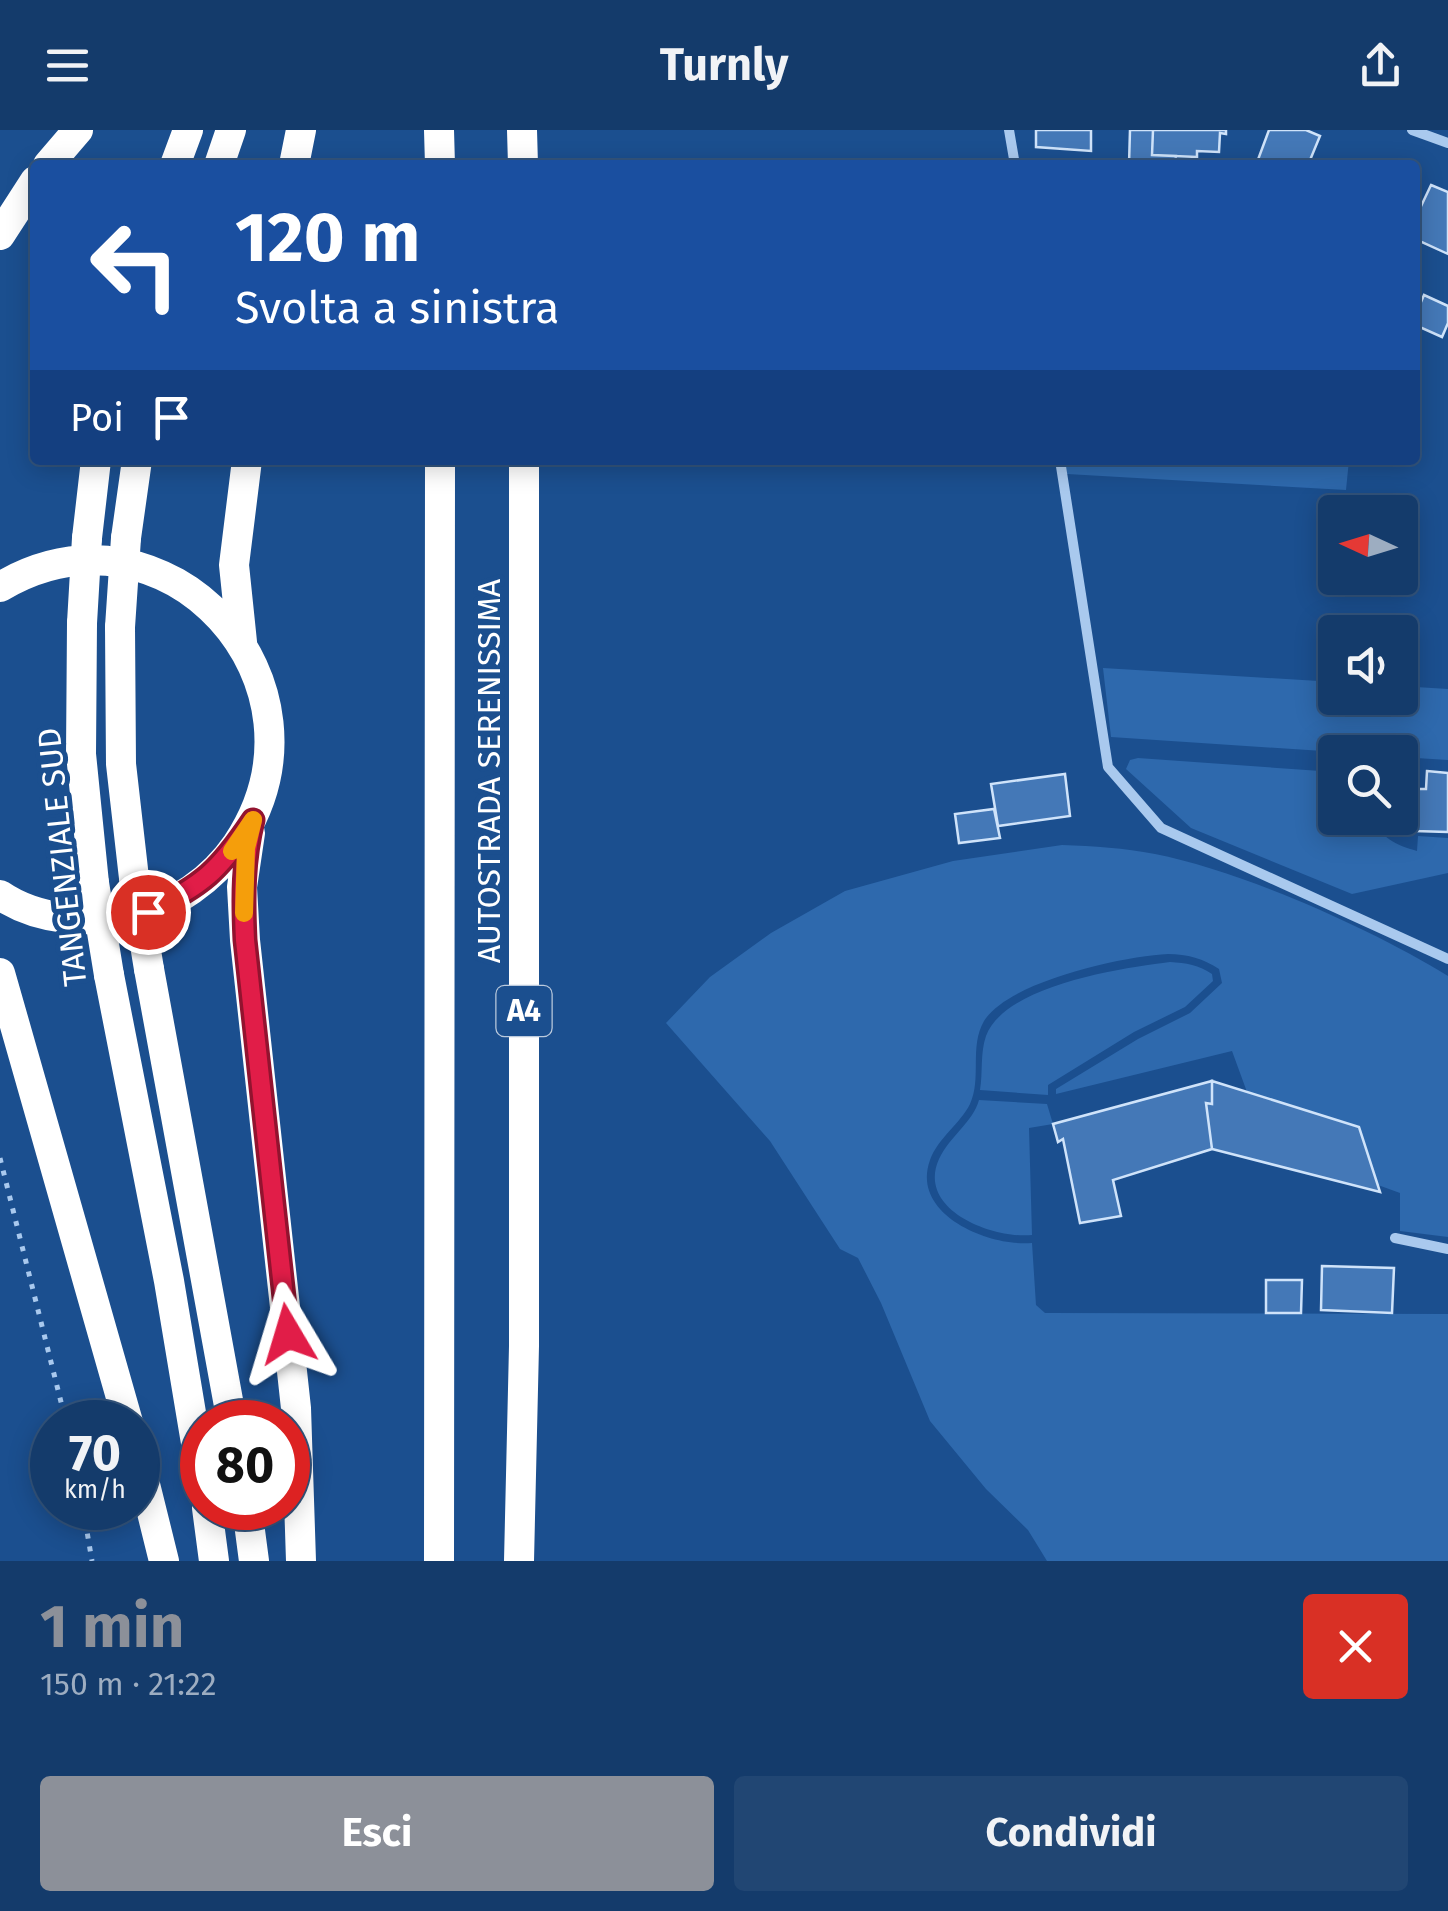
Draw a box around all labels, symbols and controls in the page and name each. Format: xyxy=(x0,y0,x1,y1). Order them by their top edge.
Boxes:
icon: menu xyxy=(40,38,95,93)
text: Turnly xyxy=(660,38,788,92)
icon: share xyxy=(1353,38,1408,93)
text: 120 m xyxy=(235,196,420,280)
icon: left xyxy=(70,200,200,330)
text: Svolta a sinistra xyxy=(235,281,560,335)
icon: arrive xyxy=(144,390,199,445)
text: Poi xyxy=(70,395,124,441)
north arrow xyxy=(1318,495,1418,595)
map controls xyxy=(1318,495,1418,835)
street label: AUTOSTRADA SERENISSIMA xyxy=(470,578,508,963)
button: sound xyxy=(1318,615,1418,715)
street label: TANGENZIALE SUD xyxy=(30,726,94,988)
button: search xyxy=(1318,735,1418,835)
pin xyxy=(106,870,191,955)
icon: arrive xyxy=(121,885,176,940)
road number: A4 xyxy=(496,986,552,1036)
position arrow xyxy=(236,1282,340,1386)
speed limit sign: 80 xyxy=(180,1400,310,1530)
text: 70 xyxy=(69,1423,121,1483)
text: km/h xyxy=(64,1475,126,1505)
text: 1 min xyxy=(40,1591,184,1663)
button: close xyxy=(1303,1594,1408,1699)
text: 150 m · 21:22 xyxy=(40,1665,217,1703)
button: Esci xyxy=(40,1776,714,1891)
button: Condividi xyxy=(734,1776,1408,1891)

